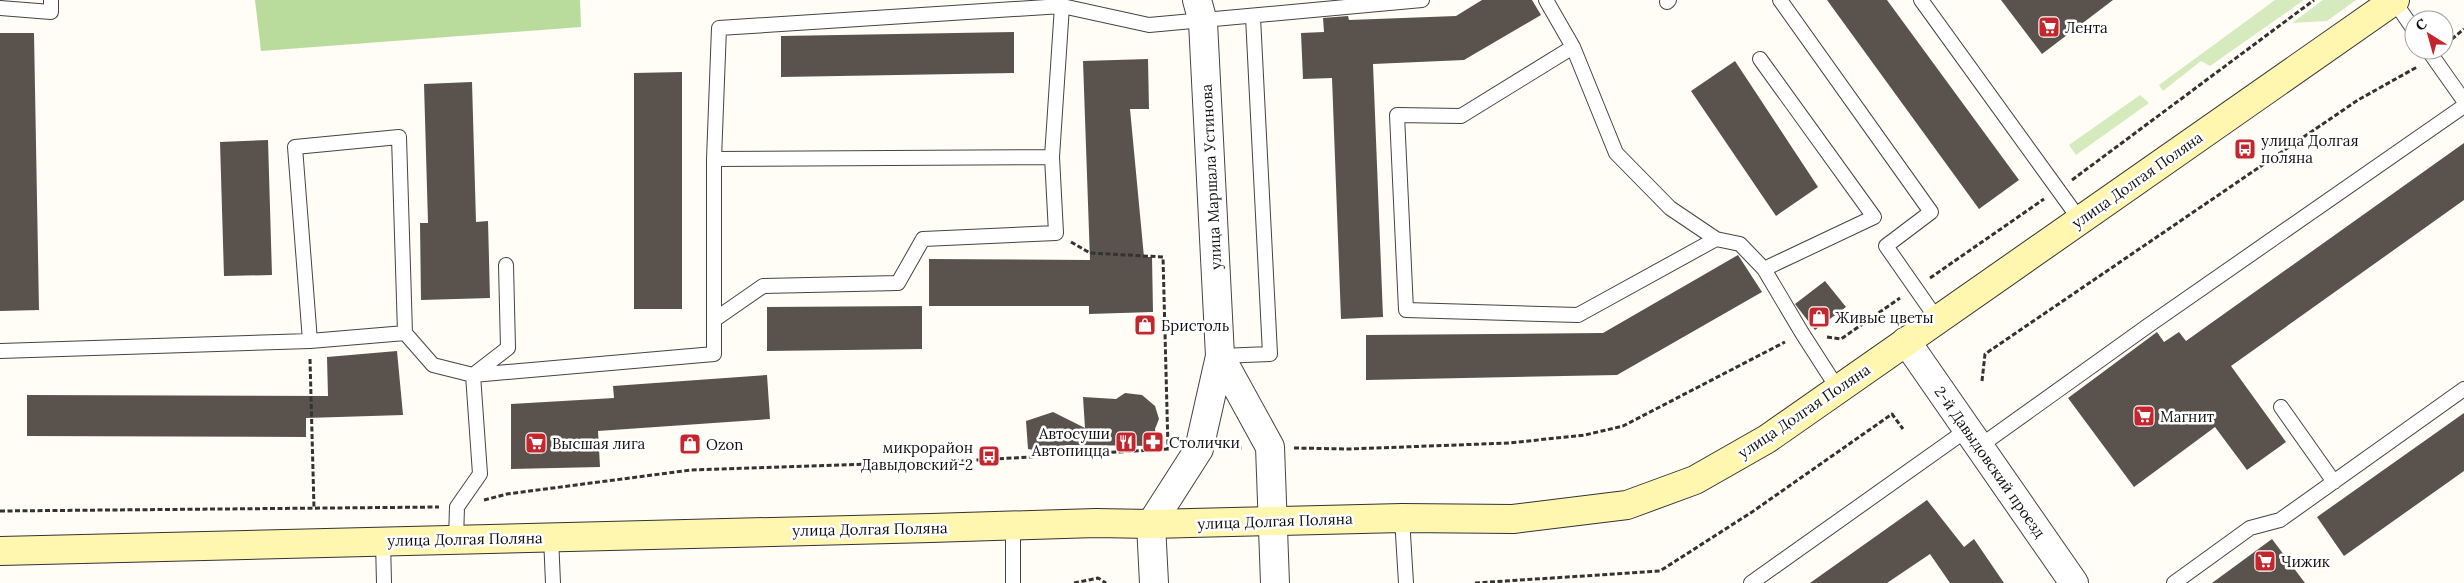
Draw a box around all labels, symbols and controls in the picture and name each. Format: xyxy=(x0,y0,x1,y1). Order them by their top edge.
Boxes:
north arrow xyxy=(2404,10,2454,60)
text: С xyxy=(2412,14,2431,35)
supermarket icon: Лента xyxy=(2037,15,2061,39)
place label: Лента xyxy=(2065,18,2108,37)
street label: улица Маршала Устинова xyxy=(1197,83,1225,270)
street label: улица Долгая Поляна xyxy=(2068,127,2206,232)
place label: улица Долгая поляна xyxy=(2261,131,2359,167)
bus stop icon: улица Долгая поляна xyxy=(2233,137,2257,161)
shop icon: Живые цветы xyxy=(1807,305,1831,329)
place label: Живые цветы xyxy=(1835,308,1934,327)
shop icon: Бристоль xyxy=(1133,313,1157,337)
place label: Бристоль xyxy=(1161,316,1229,335)
street label: улица Долгая Поляна xyxy=(1734,360,1874,462)
street label: 2-й Давыдовский проезд xyxy=(1930,383,2050,542)
supermarket icon: Магнит xyxy=(2132,404,2156,428)
place label: Магнит xyxy=(2160,407,2215,426)
place label: Автосуши Автопицца xyxy=(1031,424,1110,460)
restaurant icon: Автосуши Автопицца xyxy=(1114,430,1138,454)
pharmacy icon: Столички xyxy=(1141,430,1165,454)
supermarket icon: Высшая лига xyxy=(524,431,548,455)
shop icon: Ozon xyxy=(678,432,702,456)
place label: Столички xyxy=(1169,433,1240,452)
place label: Высшая лига xyxy=(552,434,646,453)
place label: Ozon xyxy=(706,435,743,454)
place label: микрорайон Давыдовский-2 xyxy=(861,438,973,474)
bus stop icon: микрорайон Давыдовский-2 xyxy=(977,444,1001,468)
street label: улица Долгая Поляна xyxy=(1197,509,1353,533)
street label: улица Долгая Поляна xyxy=(792,518,948,540)
street label: улица Долгая Поляна xyxy=(387,528,543,550)
supermarket icon: Чижик xyxy=(2253,549,2277,573)
place label: Чижик xyxy=(2281,552,2330,571)

